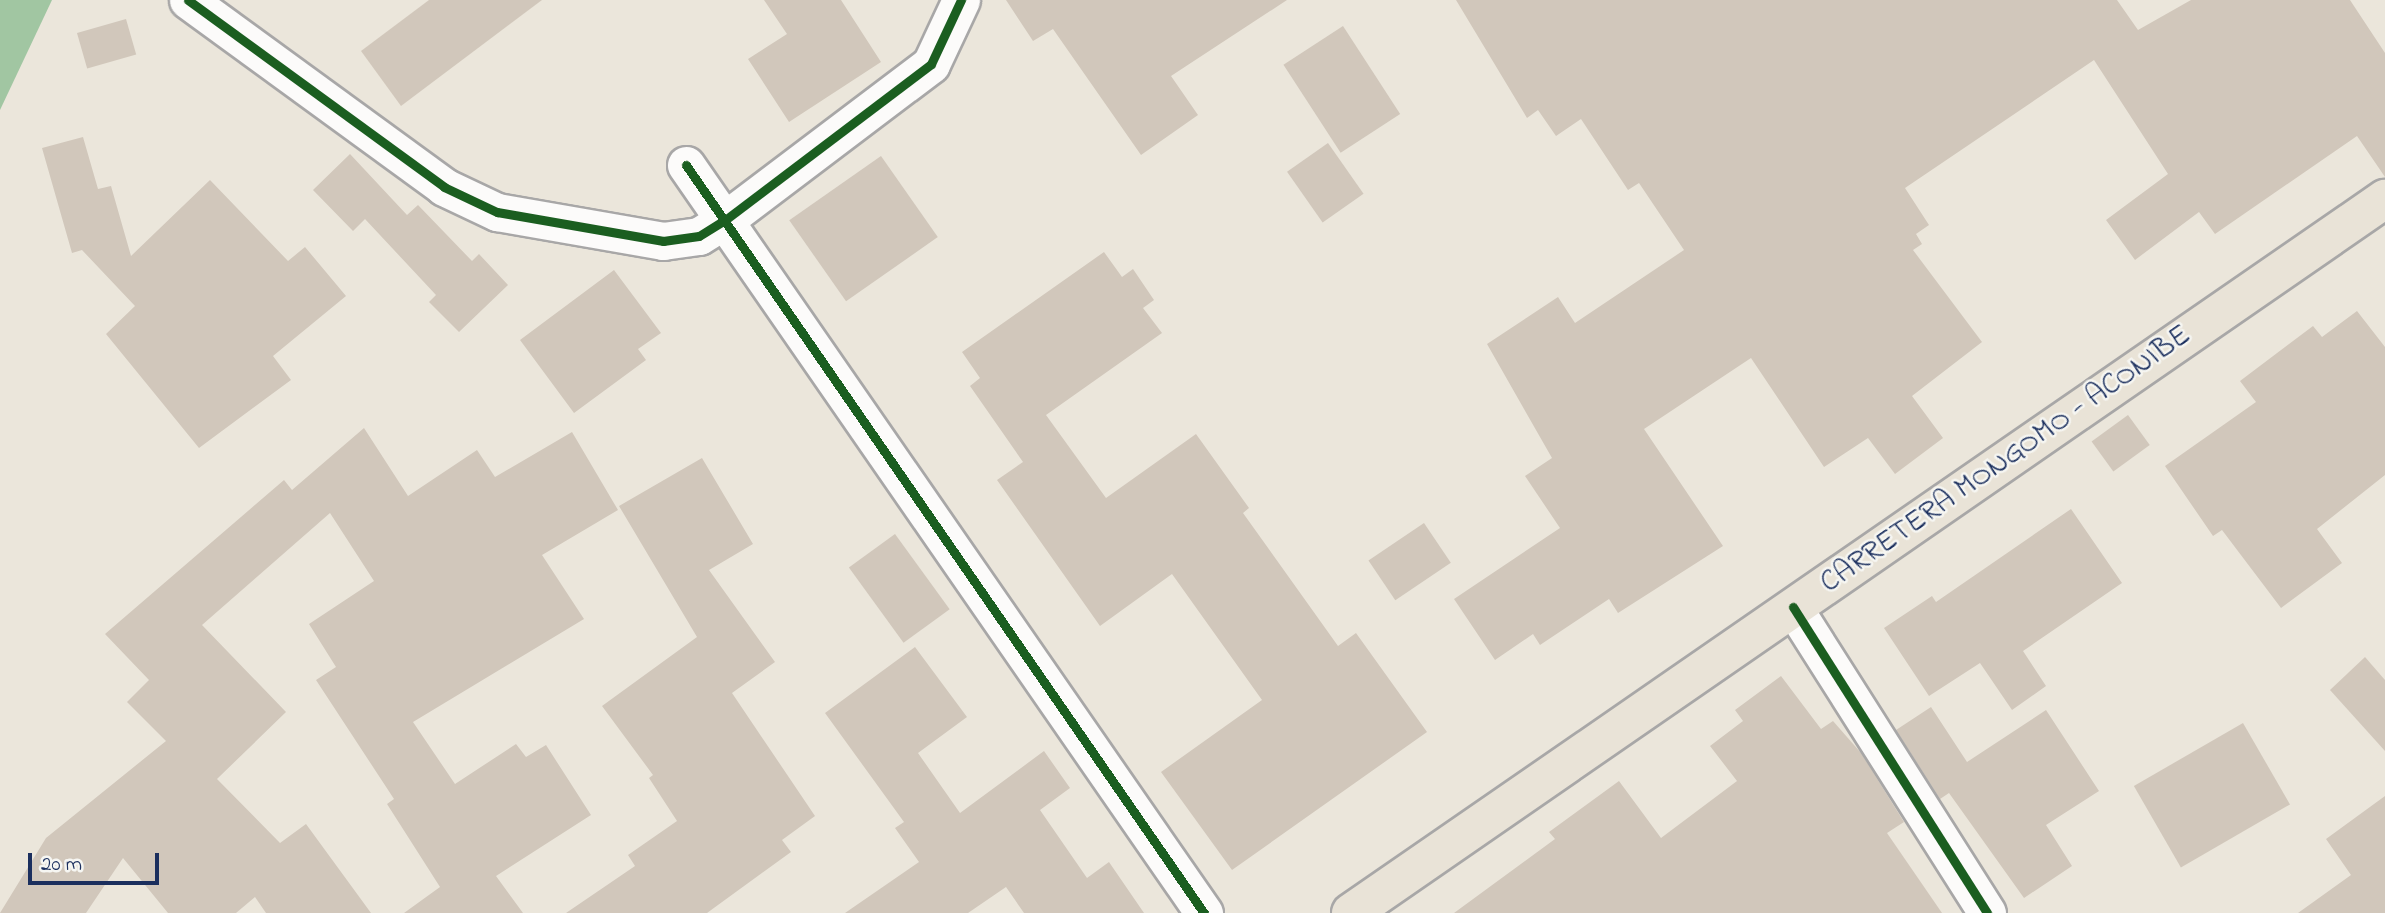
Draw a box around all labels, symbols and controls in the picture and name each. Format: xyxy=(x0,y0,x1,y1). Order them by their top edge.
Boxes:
street label: CARRETERA MONGOMO - ACONIBE xyxy=(1814,318,2198,602)
scale bar xyxy=(32,839,163,883)
text: 20 m xyxy=(41,850,82,880)

